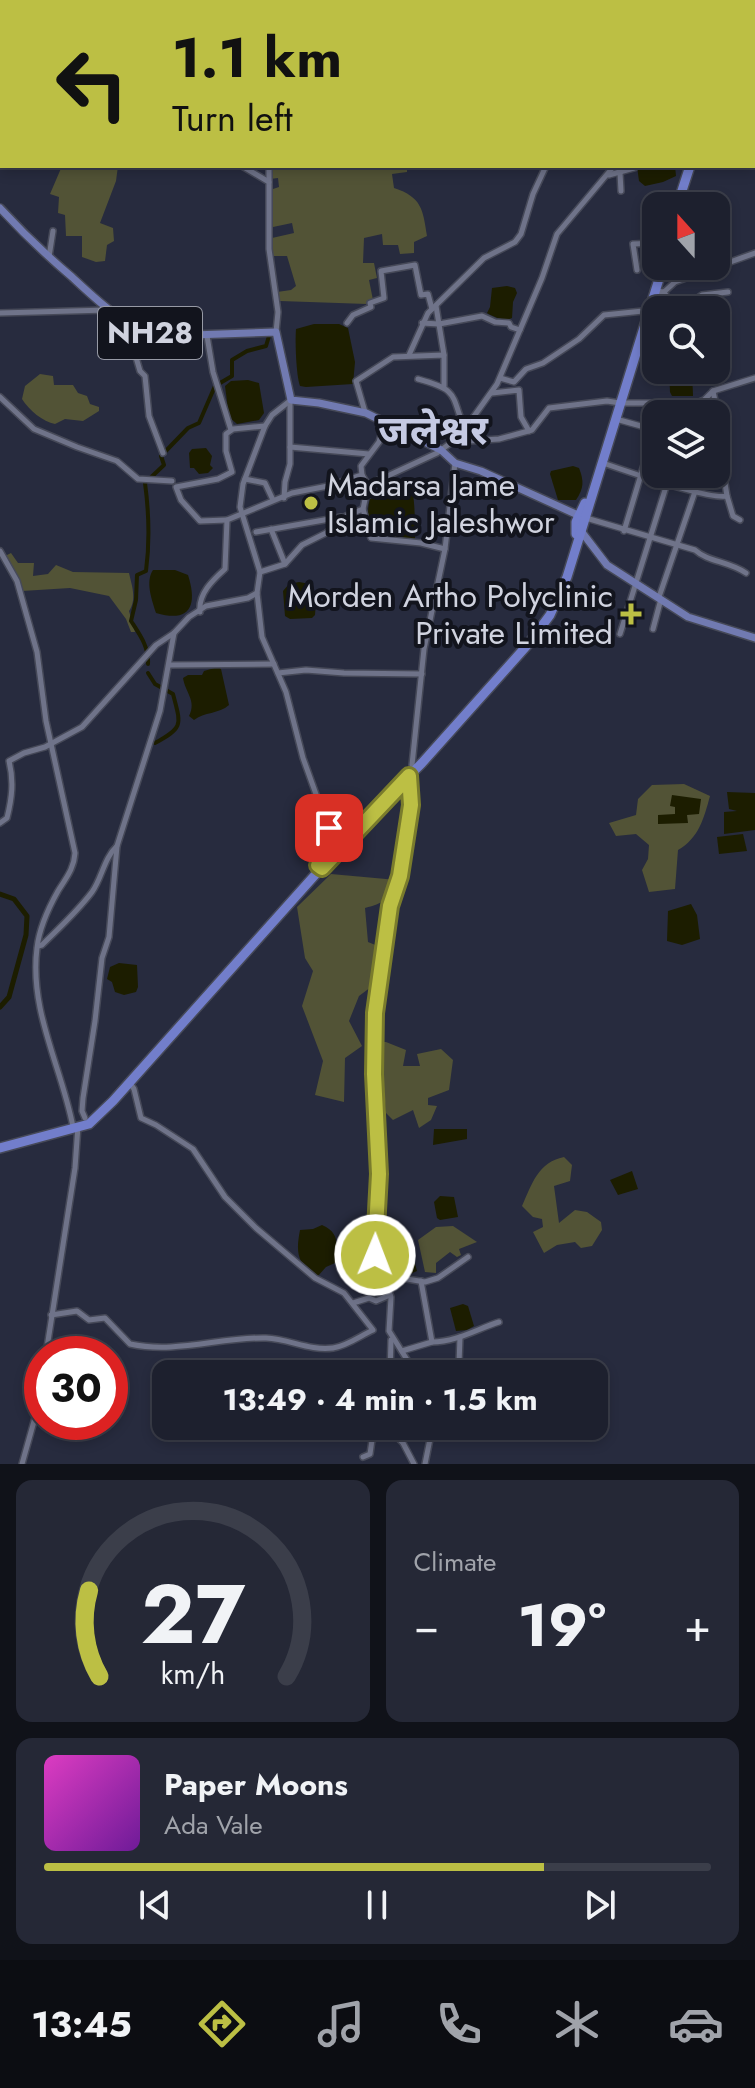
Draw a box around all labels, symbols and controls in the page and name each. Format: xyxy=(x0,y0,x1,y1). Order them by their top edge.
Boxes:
text: 1.1 km xyxy=(172,17,342,98)
icon: left xyxy=(40,32,144,136)
text: Turn left xyxy=(172,92,293,144)
north arrow xyxy=(642,192,730,280)
map controls xyxy=(642,192,730,488)
button: search xyxy=(642,296,730,384)
road number: NH28 xyxy=(98,307,202,359)
button: layers xyxy=(642,400,730,488)
district label: जलेश्वर xyxy=(378,401,489,459)
place label: Madarsa Jame Islamic Jaleshwor xyxy=(327,462,555,545)
marker: Madarsa Jame Islamic Jaleshwor xyxy=(302,494,320,512)
place label: Morden Artho Polyclinic Private Limited xyxy=(287,573,613,656)
marker: Morden Artho Polyclinic Private Limited xyxy=(620,603,642,625)
pin xyxy=(295,794,363,862)
icon: arrive xyxy=(307,806,351,850)
position arrow xyxy=(333,1213,417,1297)
speed limit sign: 30 xyxy=(24,1336,128,1440)
text: 13:49 · 4 min · 1.5 km xyxy=(222,1378,538,1421)
text: Climate xyxy=(414,1543,496,1581)
text: 27 xyxy=(140,1554,245,1674)
text: 19° xyxy=(517,1582,606,1669)
text: − xyxy=(414,1594,439,1658)
text: + xyxy=(684,1594,711,1658)
text: km/h xyxy=(160,1653,225,1695)
text: Paper Moons xyxy=(164,1763,348,1806)
text: Ada Vale xyxy=(164,1806,263,1844)
icon: previous xyxy=(133,1883,177,1927)
icon: pause xyxy=(355,1883,399,1927)
icon: next xyxy=(578,1883,622,1927)
icon: directions xyxy=(194,1996,250,2052)
icon: music xyxy=(313,1996,369,2052)
icon: phone xyxy=(431,1996,487,2052)
icon: climate xyxy=(549,1996,605,2052)
icon: car xyxy=(668,1996,724,2052)
text: 13:45 xyxy=(31,1998,132,2050)

